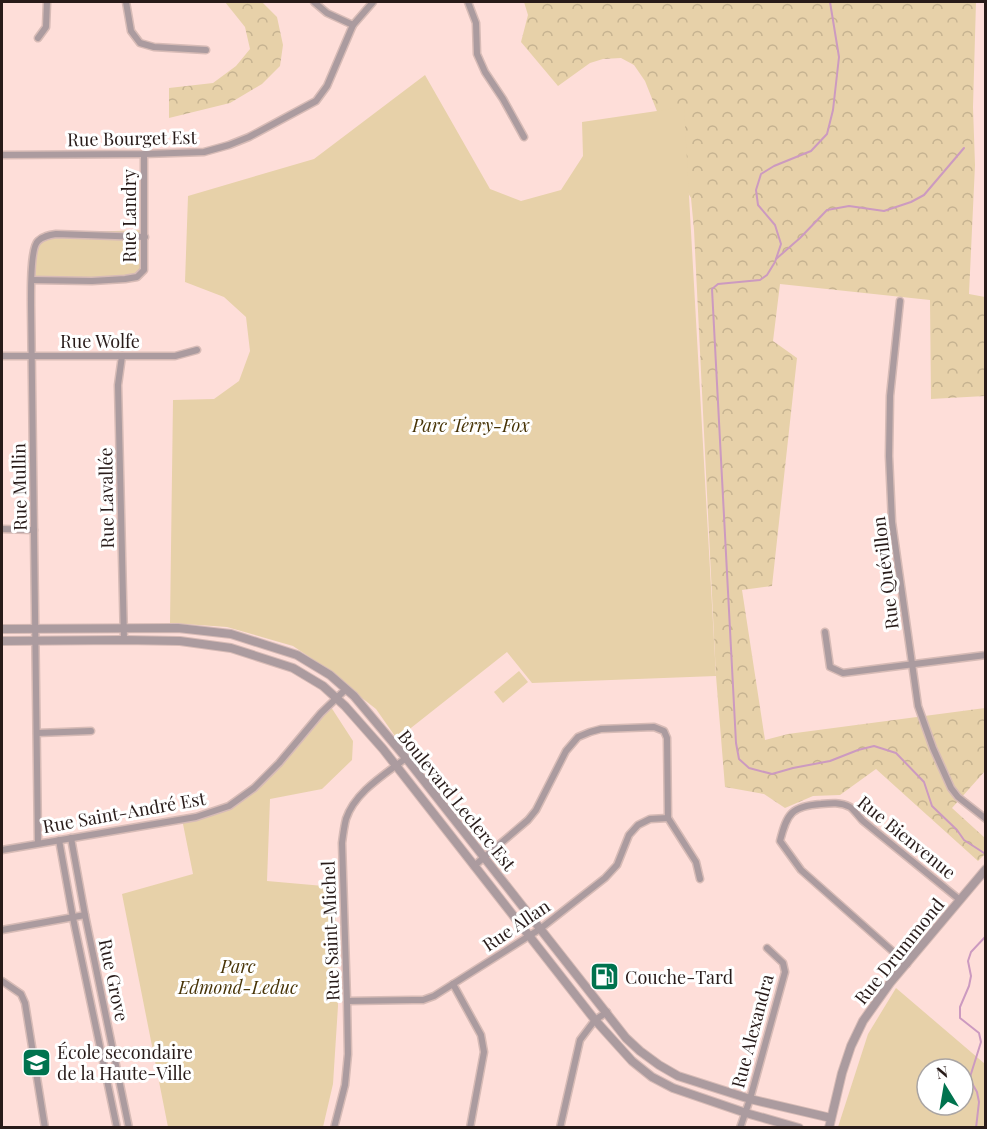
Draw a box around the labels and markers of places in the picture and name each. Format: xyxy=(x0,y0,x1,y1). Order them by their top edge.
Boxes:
fuel station icon: Couche-Tard xyxy=(588,961,620,993)
place label: Couche-Tard xyxy=(625,965,734,989)
place label: École secondaire de la Haute-Ville xyxy=(57,1040,193,1085)
school or university icon: École secondaire de la Haute-Ville xyxy=(20,1046,52,1078)

